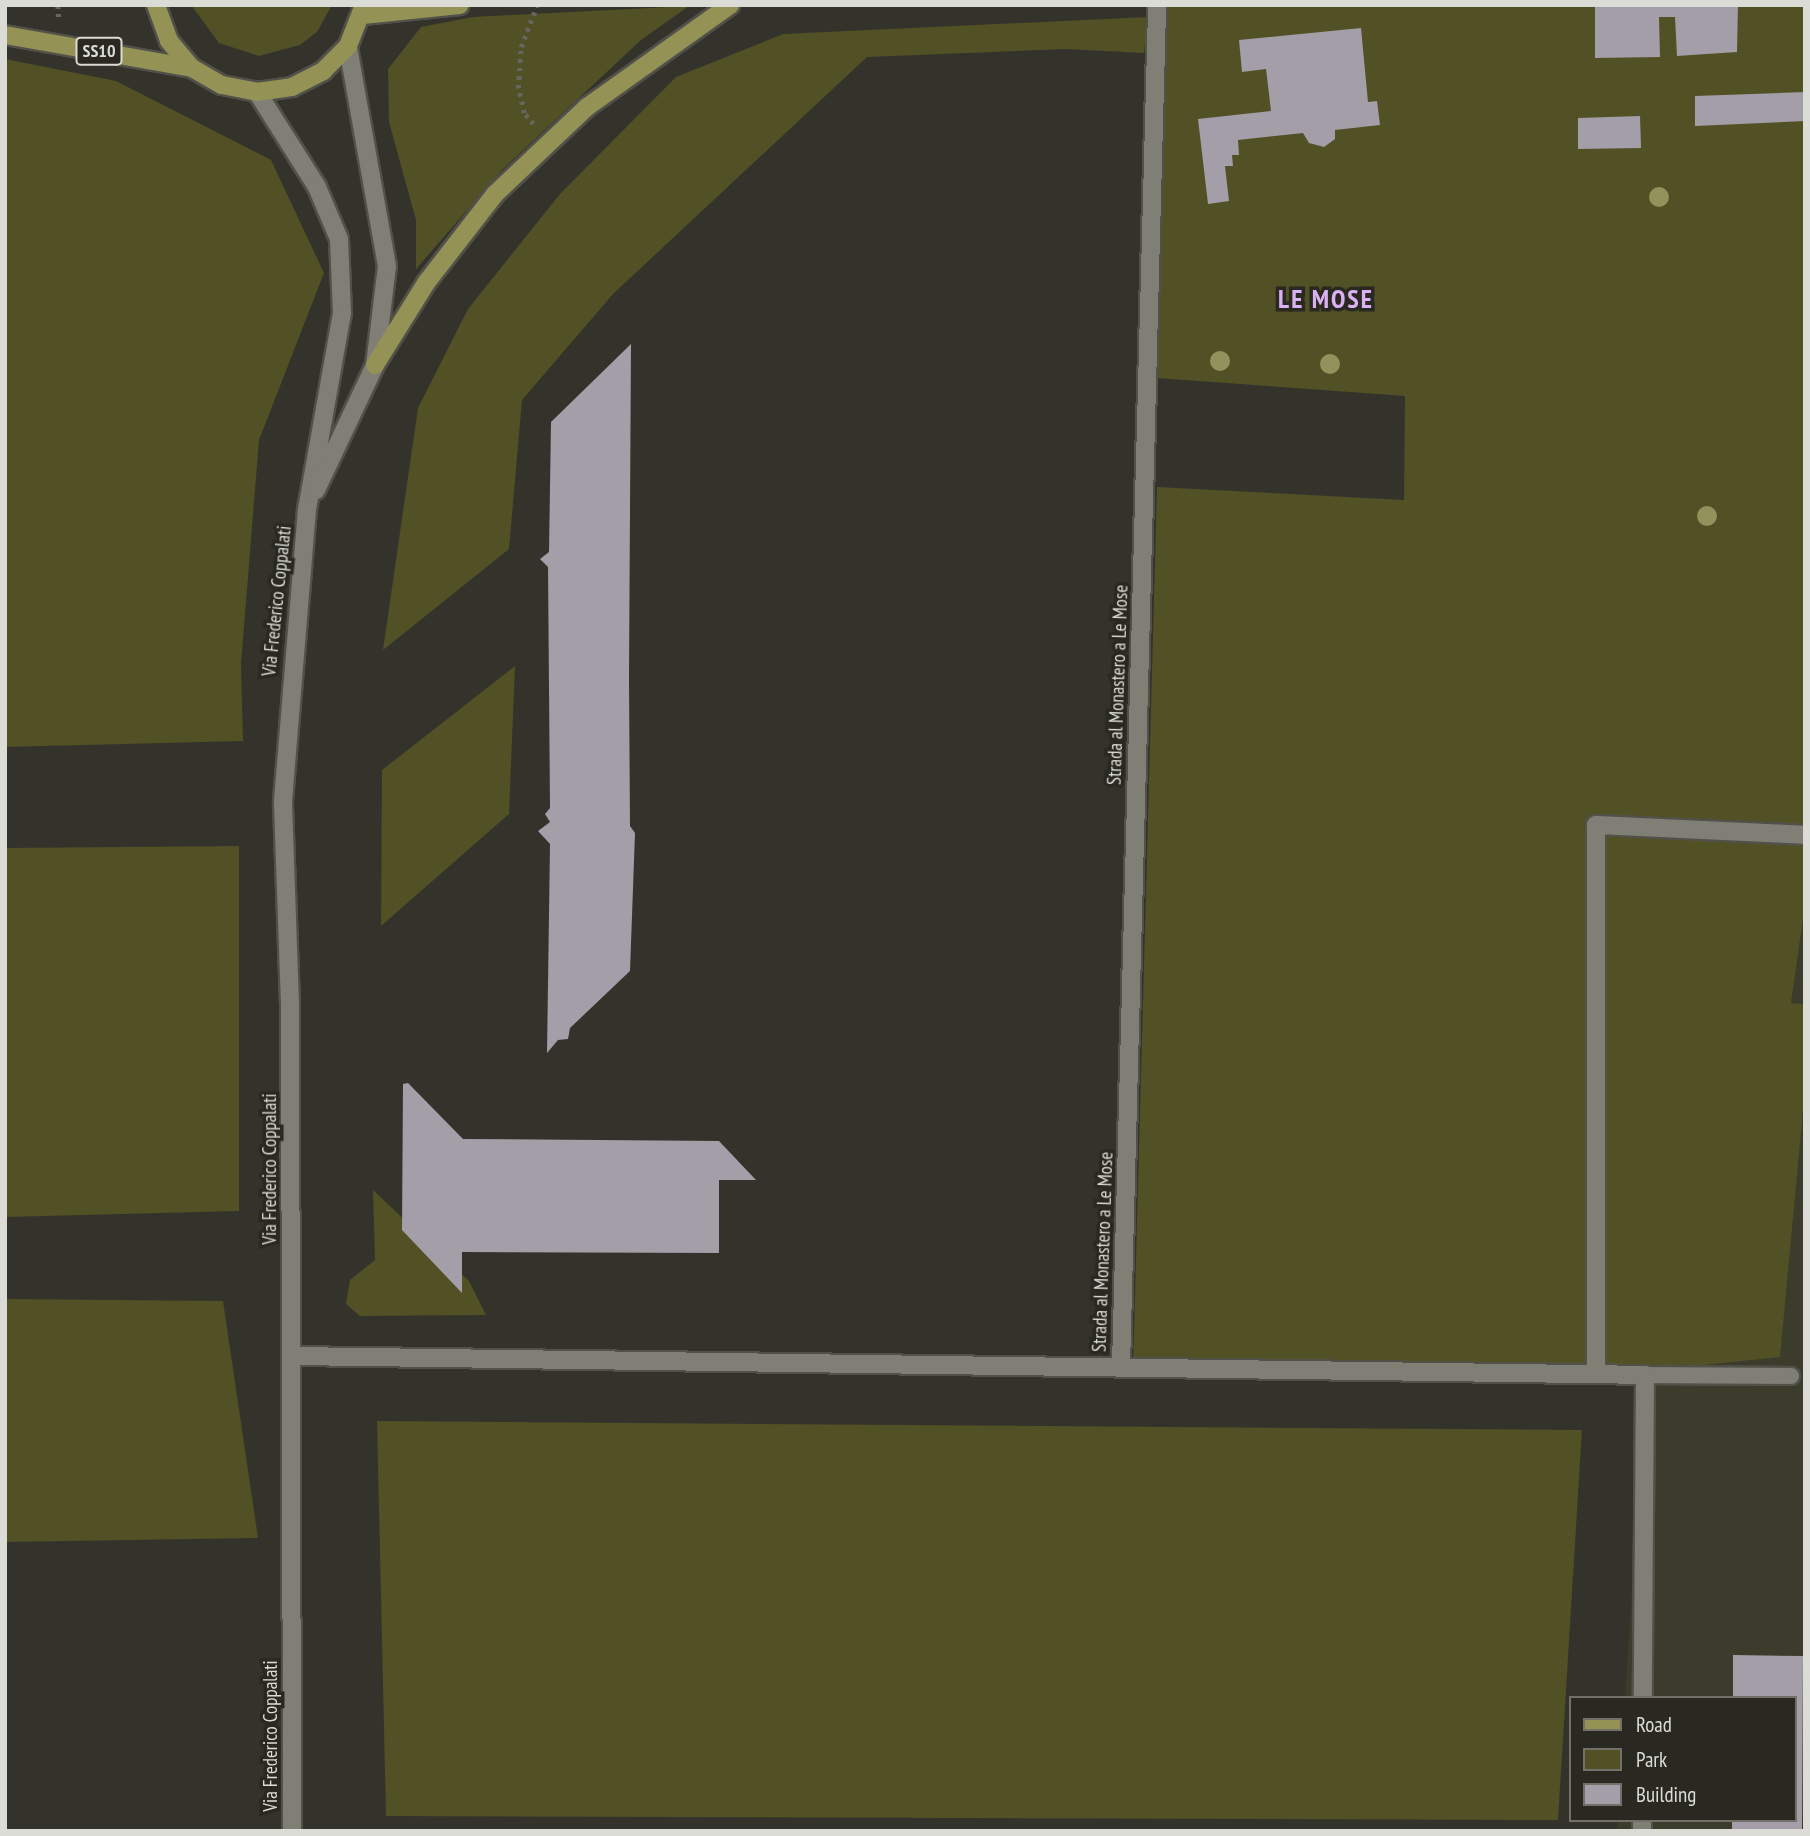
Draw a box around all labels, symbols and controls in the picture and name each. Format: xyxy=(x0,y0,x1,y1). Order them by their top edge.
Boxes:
road number: SS10 xyxy=(74,36,124,66)
district label: LE MOSE xyxy=(1279,283,1373,315)
street label: Via Frederico Coppalati xyxy=(258,525,296,677)
street label: Strada al Monastero a Le Mose xyxy=(1103,585,1133,785)
street label: Via Frederico Coppalati xyxy=(259,1093,281,1245)
street label: Strada al Monastero a Le Mose xyxy=(1088,1152,1118,1352)
street label: Via Frederico Coppalati xyxy=(260,1660,282,1812)
legend xyxy=(1568,1696,1796,1822)
text: Road xyxy=(1636,1711,1672,1738)
text: Park xyxy=(1636,1746,1667,1773)
text: Building xyxy=(1636,1781,1696,1808)

